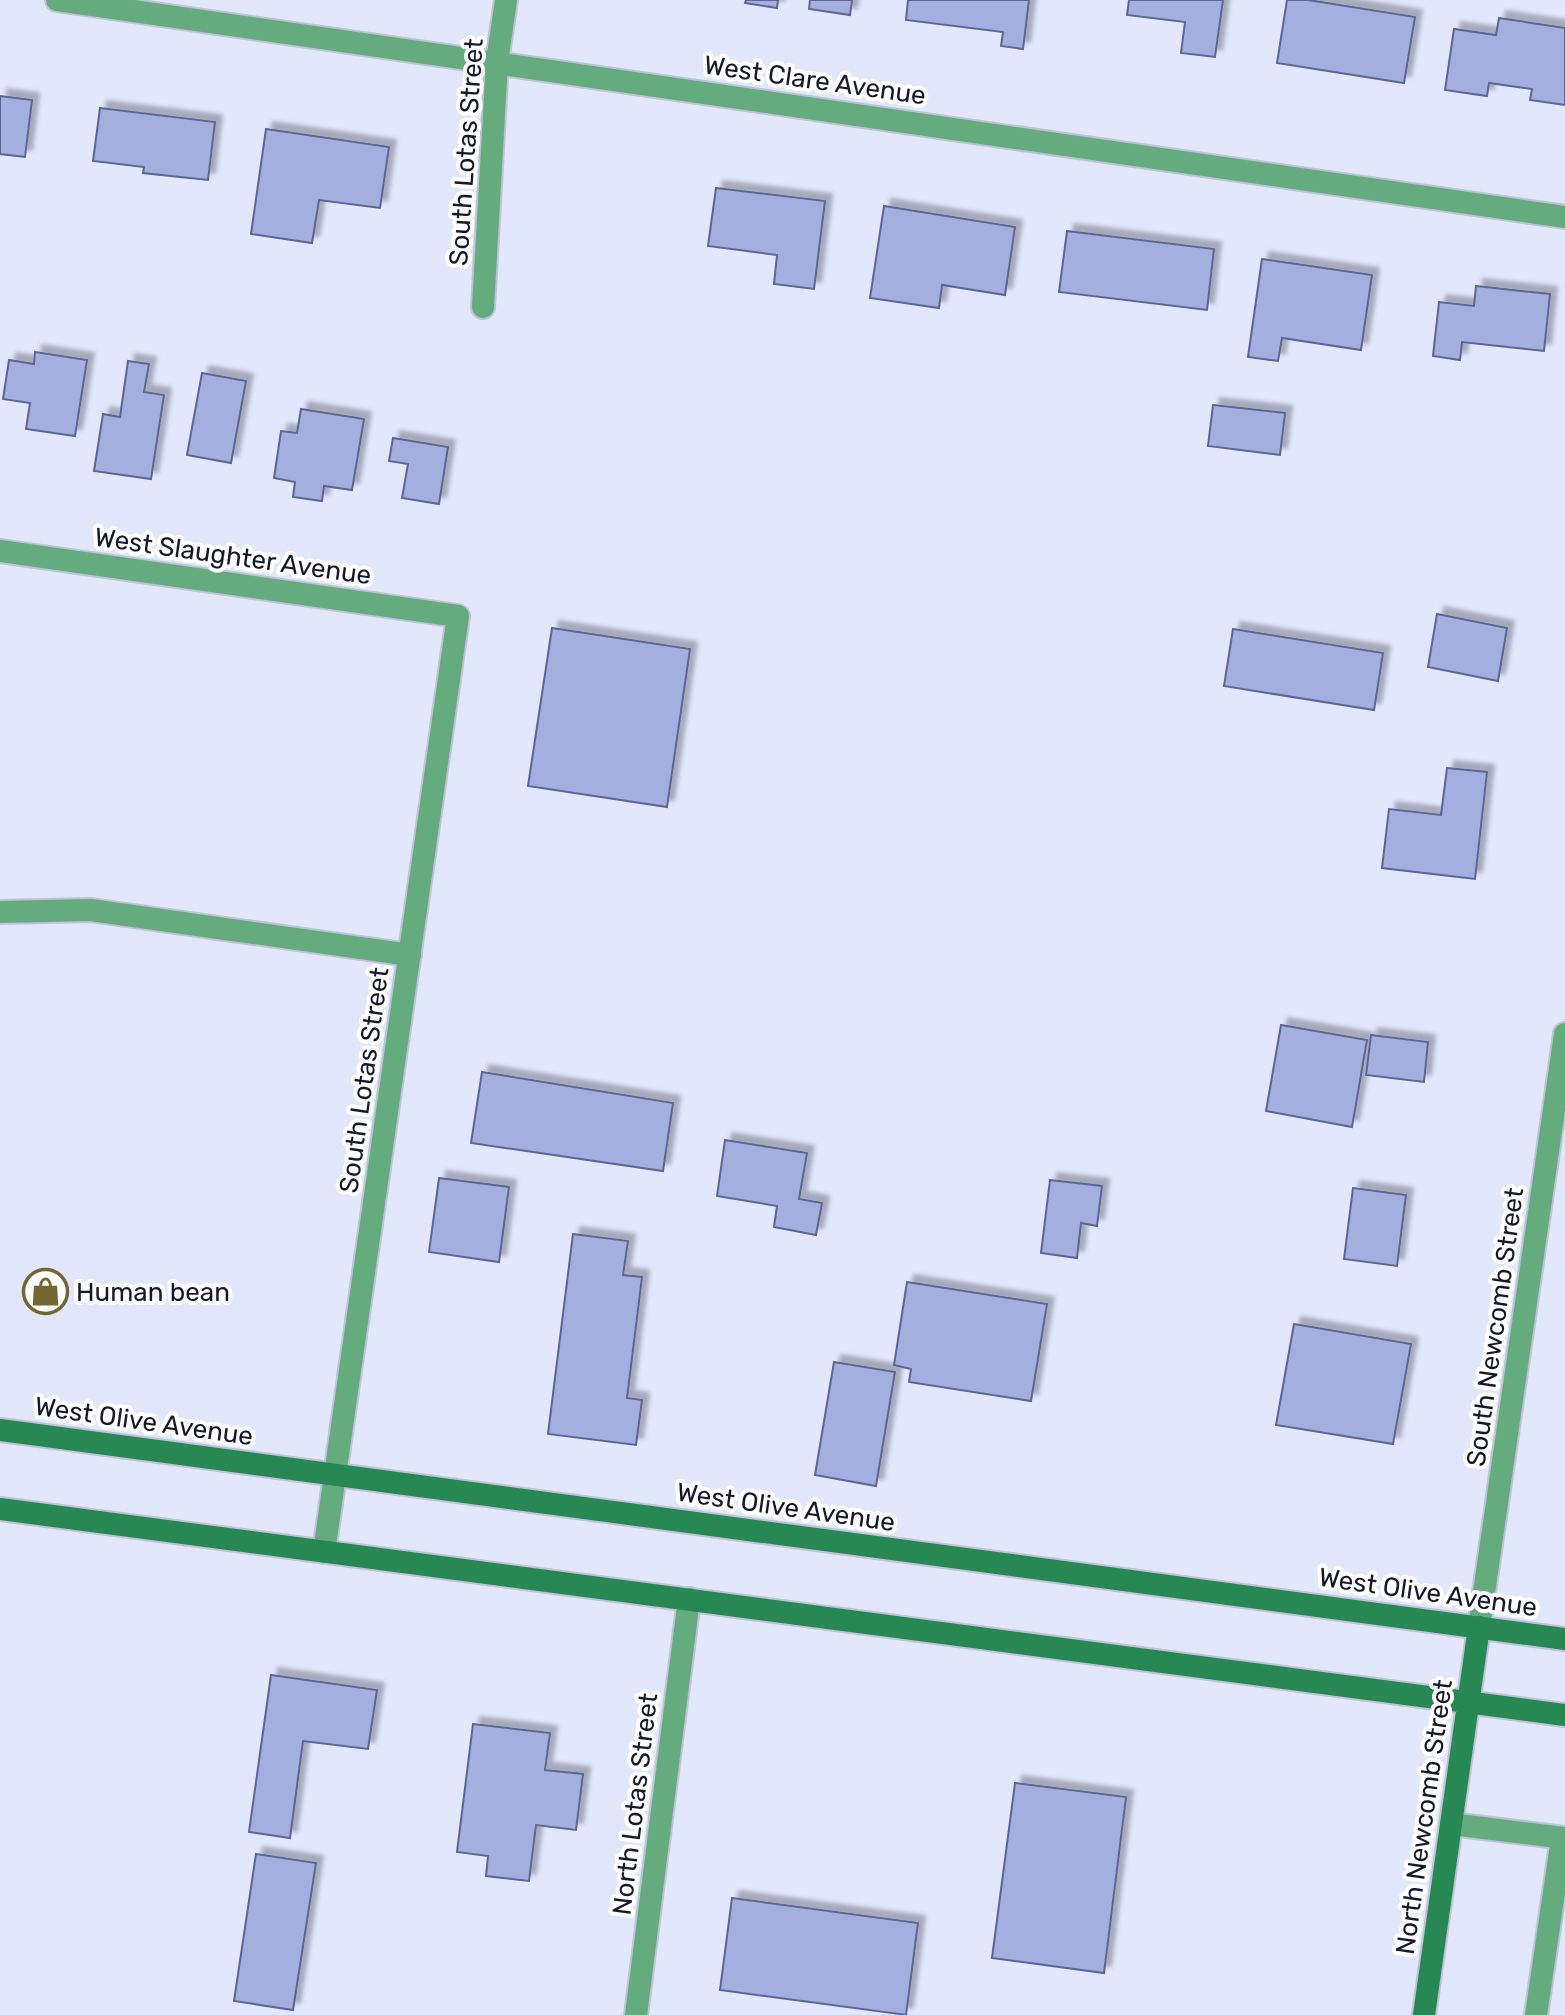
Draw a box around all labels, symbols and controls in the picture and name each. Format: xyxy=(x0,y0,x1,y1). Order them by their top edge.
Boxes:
street label: South Lotas Street xyxy=(443,37,490,267)
street label: West Clare Avenue xyxy=(702,50,928,111)
street label: West Slaughter Avenue xyxy=(93,522,373,591)
street label: South Lotas Street xyxy=(333,965,396,1195)
street label: South Newcomb Street xyxy=(1461,1186,1530,1468)
shop icon: Human bean xyxy=(21,1268,69,1316)
place label: Human bean xyxy=(76,1277,230,1308)
street label: West Olive Avenue xyxy=(33,1391,255,1452)
street label: West Olive Avenue xyxy=(675,1477,897,1538)
street label: West Olive Avenue xyxy=(1317,1562,1539,1623)
street label: North Newcomb Street xyxy=(1390,1678,1459,1957)
street label: North Lotas Street xyxy=(606,1691,665,1917)

